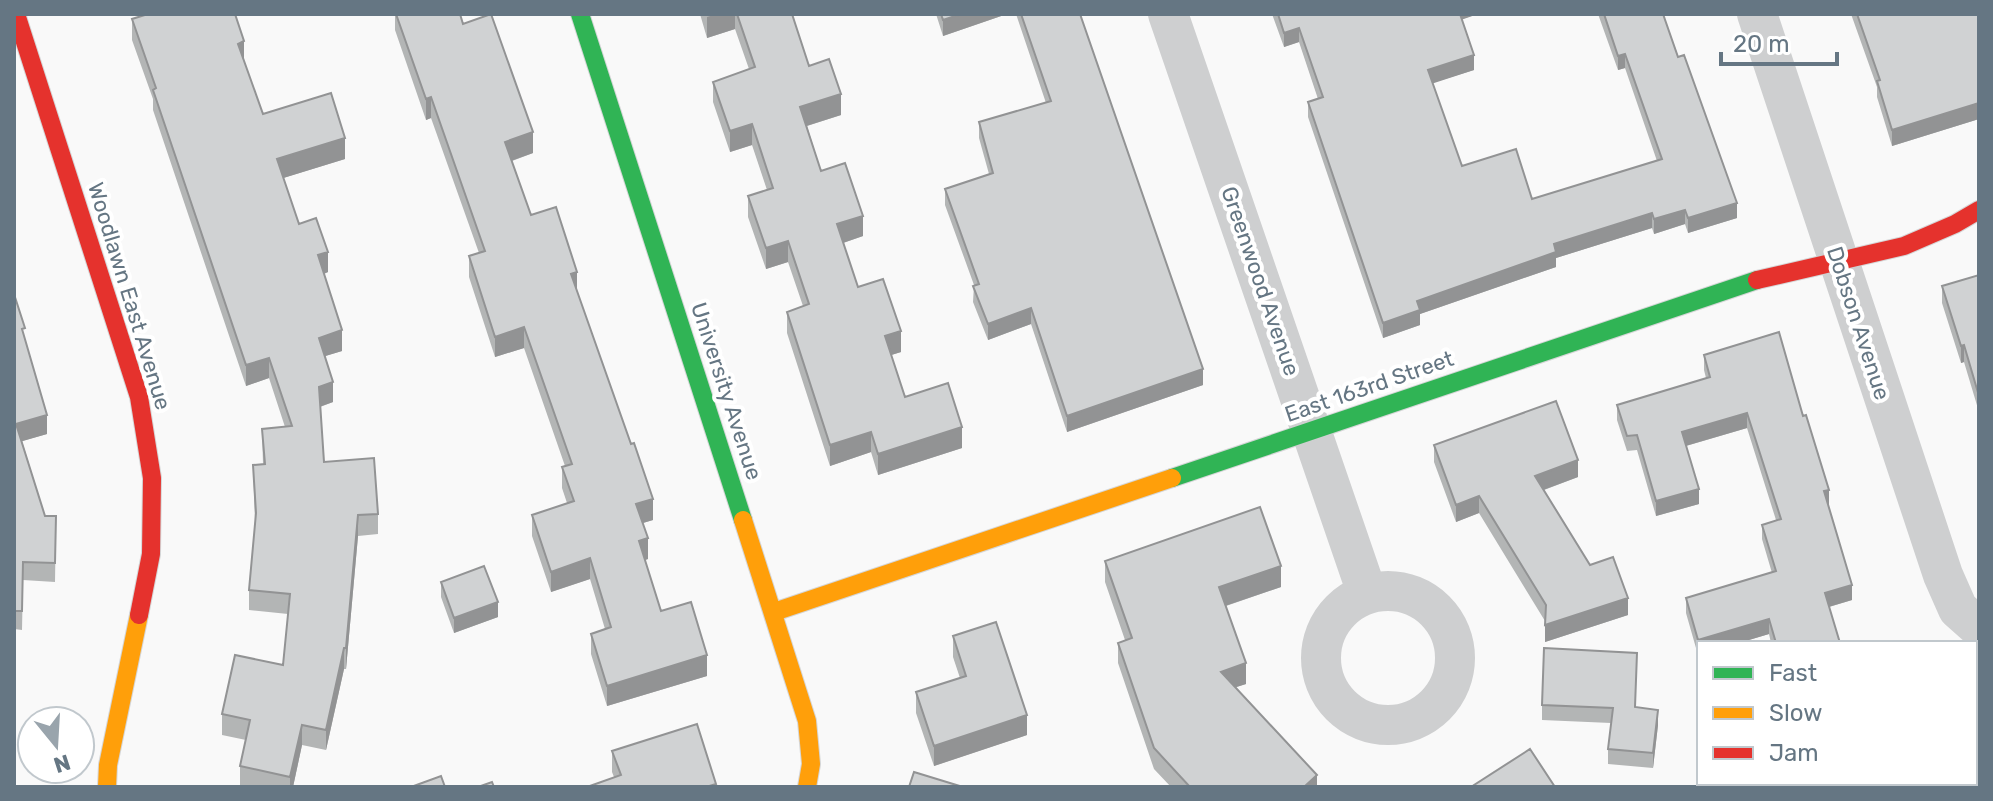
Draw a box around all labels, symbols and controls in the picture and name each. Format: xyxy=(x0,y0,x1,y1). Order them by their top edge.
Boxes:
scale bar xyxy=(1721,16,1837,66)
text: 20 m xyxy=(1733,30,1790,58)
street label: Woodlawn East Avenue xyxy=(82,179,177,413)
street label: Greenwood Avenue xyxy=(1215,183,1306,379)
street label: Dobson Avenue xyxy=(1821,243,1896,403)
street label: University Avenue xyxy=(685,299,768,483)
street label: East 163rd Street xyxy=(1281,345,1458,428)
legend xyxy=(1697,641,1977,785)
text: Fast xyxy=(1769,659,1817,687)
text: Slow xyxy=(1769,699,1822,727)
north arrow xyxy=(16,705,96,785)
text: Jam xyxy=(1769,739,1819,767)
text: N xyxy=(50,748,74,779)

